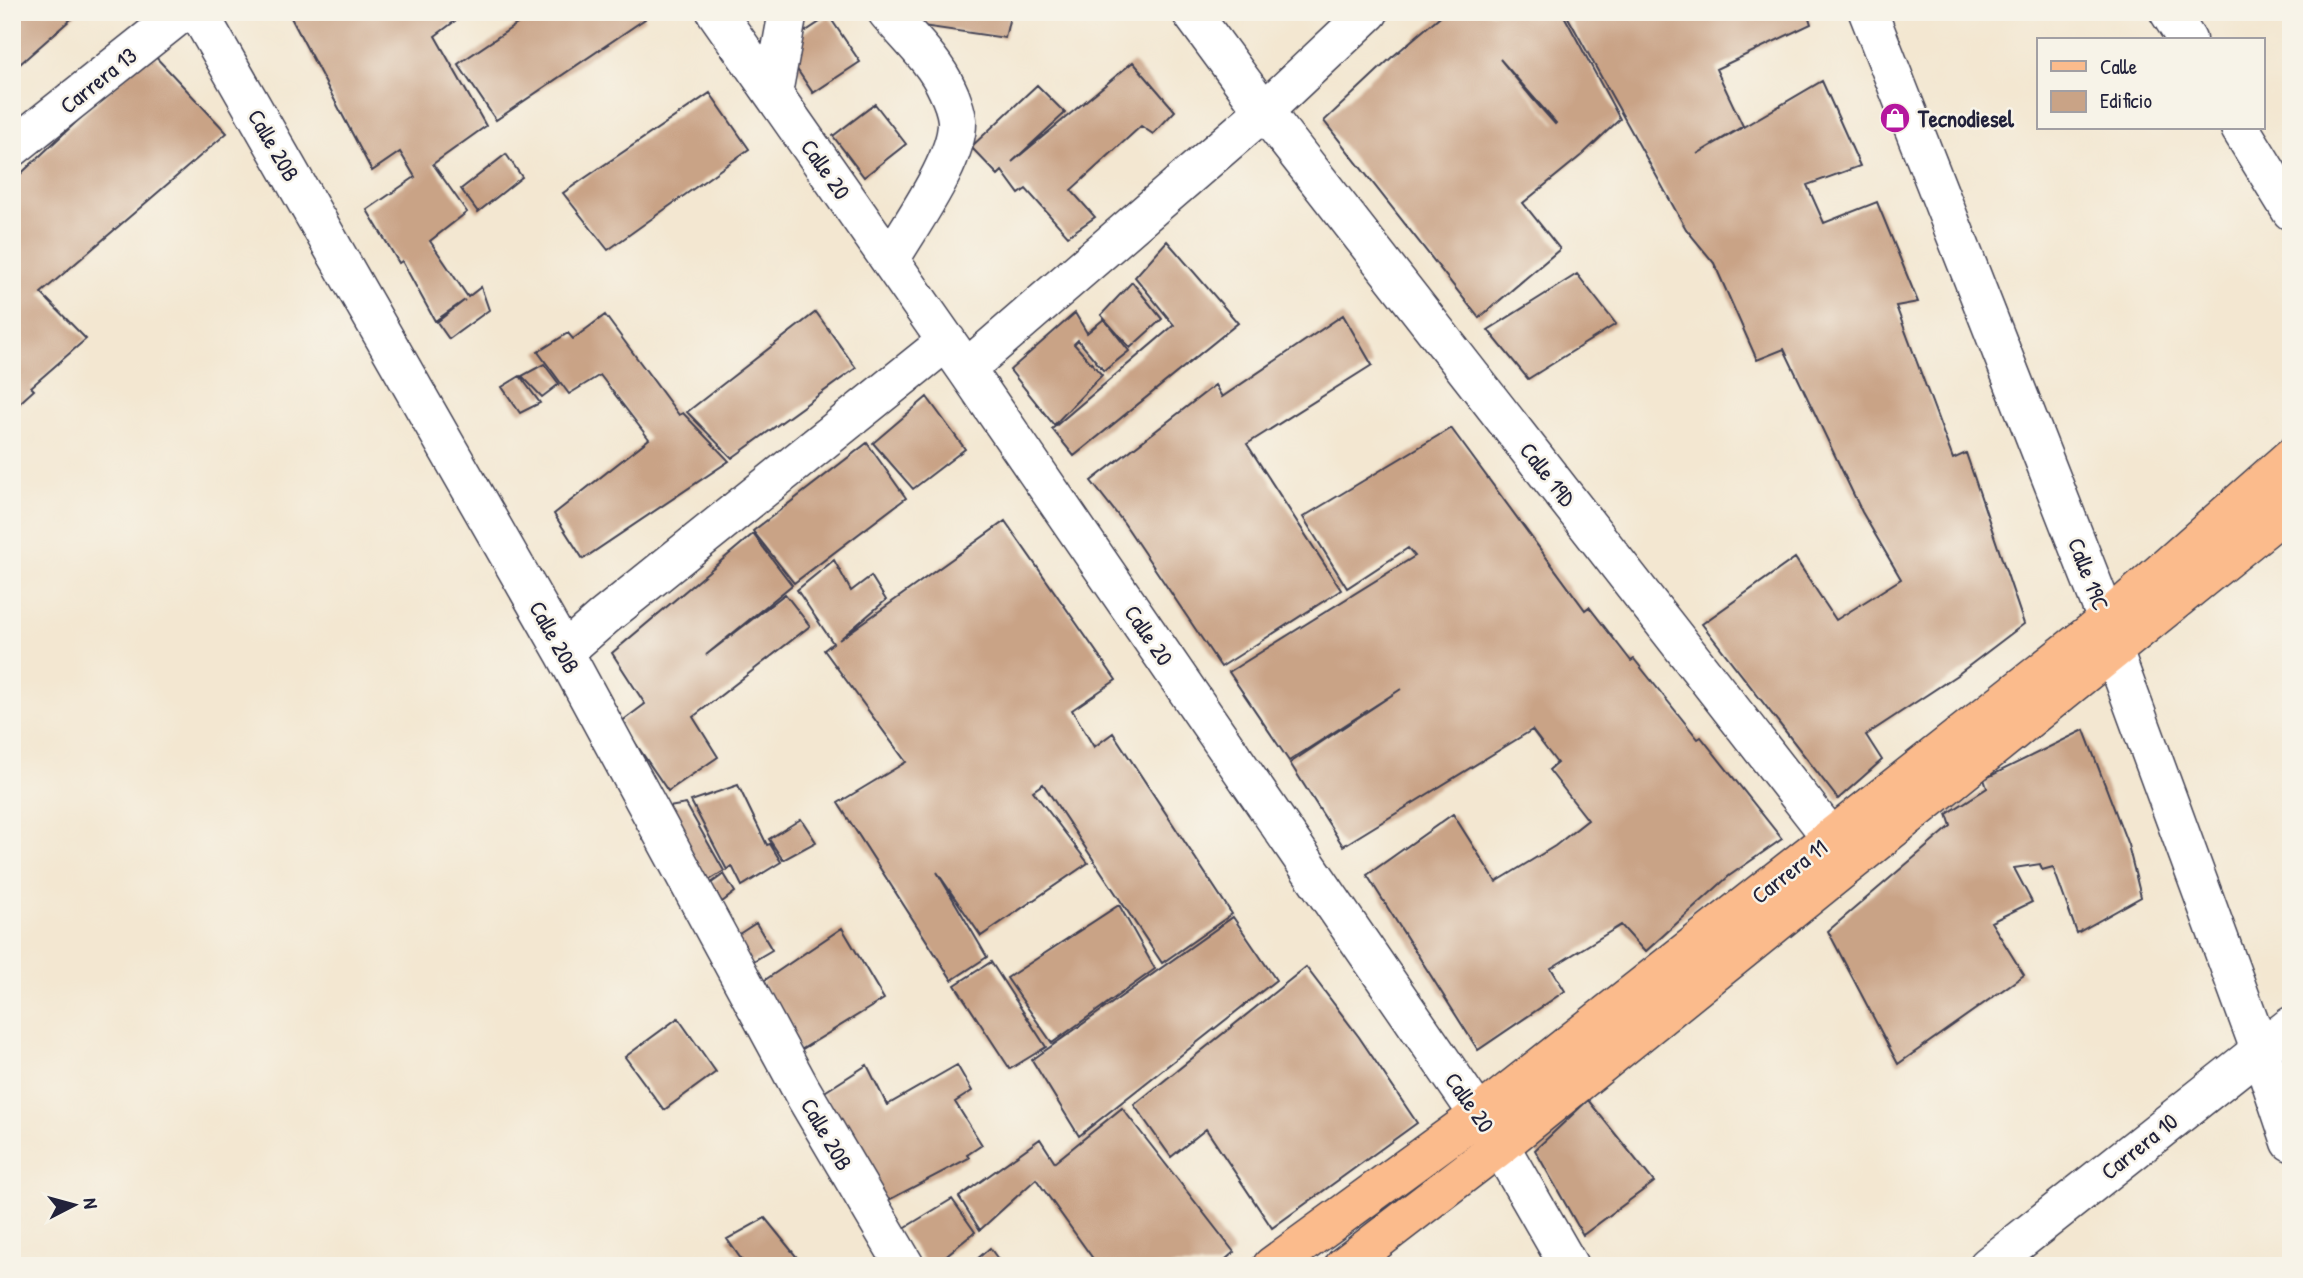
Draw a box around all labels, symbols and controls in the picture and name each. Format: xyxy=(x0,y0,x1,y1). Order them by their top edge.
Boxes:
legend xyxy=(2037,38,2264,130)
street label: Carrera 13 xyxy=(53,40,143,120)
text: Calle xyxy=(2100,52,2137,81)
text: Edificio xyxy=(2100,86,2152,115)
shop icon: Tecnodiesel xyxy=(1878,101,1912,135)
street label: Calle 20B xyxy=(241,103,307,187)
place label: Tecnodiesel xyxy=(1917,103,2015,134)
street label: Calle 20 xyxy=(794,133,858,205)
street label: Calle 19D xyxy=(1513,435,1583,513)
street label: Calle 19C xyxy=(2061,533,2117,615)
street label: Calle 20B xyxy=(522,595,588,679)
street label: Calle 20 xyxy=(1117,599,1181,671)
street label: Carrera 11 xyxy=(1745,832,1833,910)
street label: Calle 20 xyxy=(1438,1066,1502,1138)
street label: Calle 20B xyxy=(794,1092,860,1176)
street label: Carrera 10 xyxy=(2094,1106,2184,1186)
north arrow xyxy=(38,1170,108,1240)
text: N xyxy=(77,1197,104,1210)

